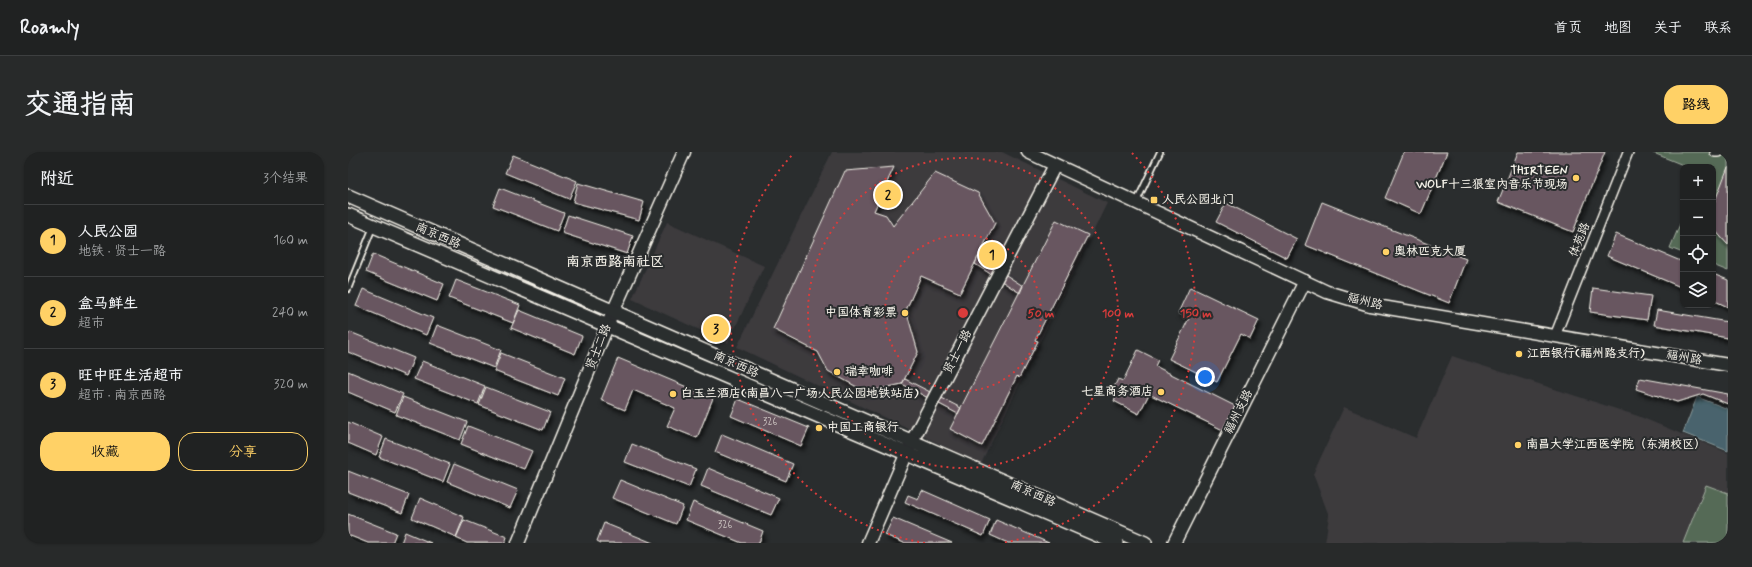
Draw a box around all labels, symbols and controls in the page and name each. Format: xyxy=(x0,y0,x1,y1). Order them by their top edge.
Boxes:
text: Roamly xyxy=(20,15,79,40)
text: 首页 xyxy=(1554,19,1582,37)
text: 地图 xyxy=(1604,19,1632,37)
text: 关于 xyxy=(1654,19,1682,37)
text: 联系 xyxy=(1704,19,1732,37)
button: 路线 xyxy=(1664,85,1728,124)
text: 交通指南 xyxy=(24,87,136,124)
place label: THIRTEEN WOLF十三狼室内音乐节现场 xyxy=(1415,163,1568,193)
map controls xyxy=(1680,164,1716,308)
button: + xyxy=(1680,164,1716,200)
text: 附近 xyxy=(40,168,74,190)
text: 3个结果 xyxy=(263,170,308,187)
marker: THIRTEEN WOLF十三狼室内音乐节现场 xyxy=(1571,173,1581,183)
pin: 2 xyxy=(875,180,901,210)
place label: 人民公园北门 xyxy=(1162,192,1234,208)
marker: 人民公园北门 xyxy=(1149,195,1159,205)
button: − xyxy=(1680,200,1716,236)
street label: 南京西路 xyxy=(413,219,463,253)
street label: 体苑路 xyxy=(1566,220,1594,260)
text: 人民公园 xyxy=(78,222,138,242)
text: 1 xyxy=(50,232,56,249)
text: 160 m xyxy=(273,232,308,249)
button: locate xyxy=(1680,236,1716,272)
pin: 1 xyxy=(979,240,1005,270)
text: 地铁 · 贤士一路 xyxy=(78,243,166,260)
place label: 奥林匹克大厦 xyxy=(1394,244,1466,260)
marker: 奥林匹克大厦 xyxy=(1381,247,1391,257)
district label: 南京西路南社区 xyxy=(566,253,664,271)
button: layers xyxy=(1680,272,1716,308)
street label: 福州路 xyxy=(1346,290,1384,314)
text: 盒马鲜生 xyxy=(78,294,138,314)
text: 2 xyxy=(50,304,56,321)
text: 240 m xyxy=(272,304,308,321)
place label: 中国体育彩票 xyxy=(825,305,897,321)
centre of rings xyxy=(956,306,970,320)
text: 50 m xyxy=(1028,306,1055,322)
text: 100 m xyxy=(1102,306,1135,322)
text: 150 m xyxy=(1180,306,1212,322)
marker: 中国体育彩票 xyxy=(900,308,910,318)
pin: 3 xyxy=(703,314,729,344)
text: 超市 xyxy=(78,315,104,332)
street label: 贤士二路 xyxy=(583,322,615,372)
street label: 贤士一路 xyxy=(940,327,976,377)
place label: 江西银行(福州路支行) xyxy=(1527,346,1645,362)
street label: 福州路 xyxy=(1665,347,1703,369)
street label: 南京西路 xyxy=(711,348,761,382)
marker: 江西银行(福州路支行) xyxy=(1514,349,1524,359)
place label: 瑞幸咖啡 xyxy=(845,364,893,380)
text: 旺中旺生活超市 xyxy=(78,366,183,386)
marker: 瑞幸咖啡 xyxy=(832,367,842,377)
your location xyxy=(1195,367,1215,387)
text: 3 xyxy=(50,376,56,393)
text: 320 m xyxy=(274,376,308,393)
place label: 七星商务酒店 xyxy=(1081,384,1153,400)
place label: 白玉兰酒店(南昌八一广场人民公园地铁站店) xyxy=(681,386,919,402)
text: 超市 · 南京西路 xyxy=(78,387,166,404)
marker: 七星商务酒店 xyxy=(1156,387,1166,397)
street label: 福州支路 xyxy=(1221,387,1257,437)
marker: 白玉兰酒店(南昌八一广场人民公园地铁站店) xyxy=(668,389,678,399)
house number: 326 xyxy=(763,416,778,429)
place label: 中国工商银行 xyxy=(827,420,899,436)
marker: 中国工商银行 xyxy=(814,423,824,433)
button: 收藏 xyxy=(40,432,170,471)
button: 分享 xyxy=(178,432,308,471)
place label: 南昌大学江西医学院（东湖校区） xyxy=(1526,437,1706,453)
marker: 南昌大学江西医学院（东湖校区） xyxy=(1513,440,1523,450)
street label: 南京西路 xyxy=(1008,477,1058,511)
house number: 326 xyxy=(718,519,733,532)

